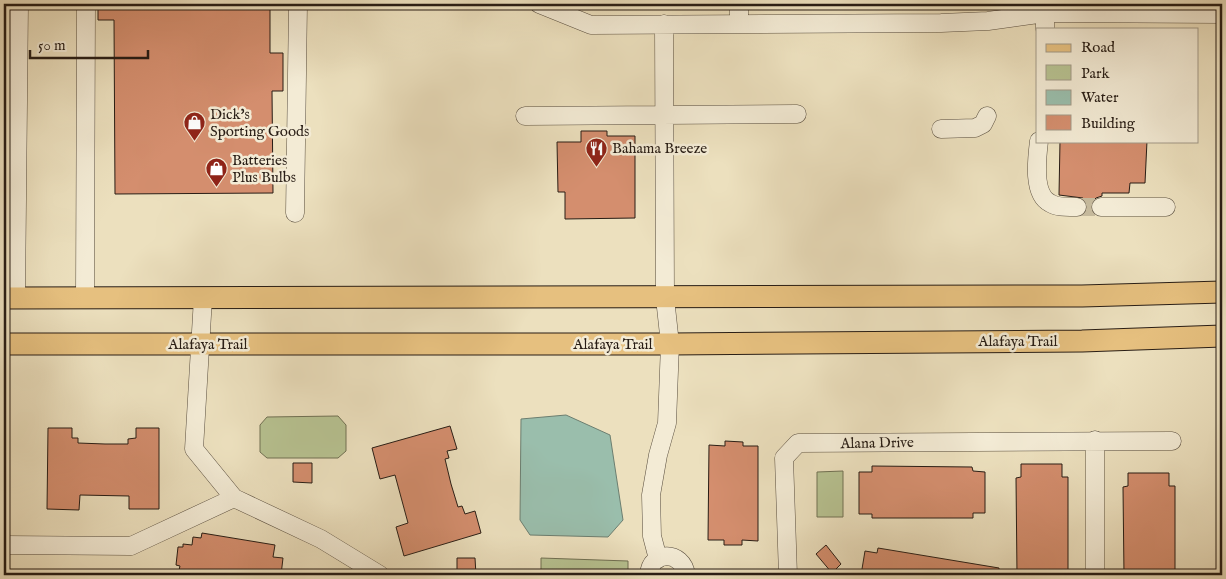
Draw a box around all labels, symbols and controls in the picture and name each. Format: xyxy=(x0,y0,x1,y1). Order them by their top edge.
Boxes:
scale bar xyxy=(30,28,148,60)
legend xyxy=(1036,28,1198,142)
text: 50 m xyxy=(38,36,66,55)
text: Road xyxy=(1081,38,1116,57)
text: Park xyxy=(1081,64,1111,83)
text: Water xyxy=(1081,88,1119,107)
place label: Dick's Sporting Goods xyxy=(210,105,309,141)
shop icon: Dick's Sporting Goods xyxy=(182,111,206,142)
text: Building xyxy=(1081,114,1136,133)
restaurant icon: Bahama Breeze xyxy=(584,136,608,167)
place label: Bahama Breeze xyxy=(612,139,707,158)
place label: Batteries Plus Bulbs xyxy=(232,151,296,187)
shop icon: Batteries Plus Bulbs xyxy=(204,157,228,188)
street label: Alafaya Trail xyxy=(977,332,1059,351)
street label: Alafaya Trail xyxy=(167,335,249,354)
street label: Alafaya Trail xyxy=(572,335,654,354)
street label: Alana Drive xyxy=(839,433,914,453)

